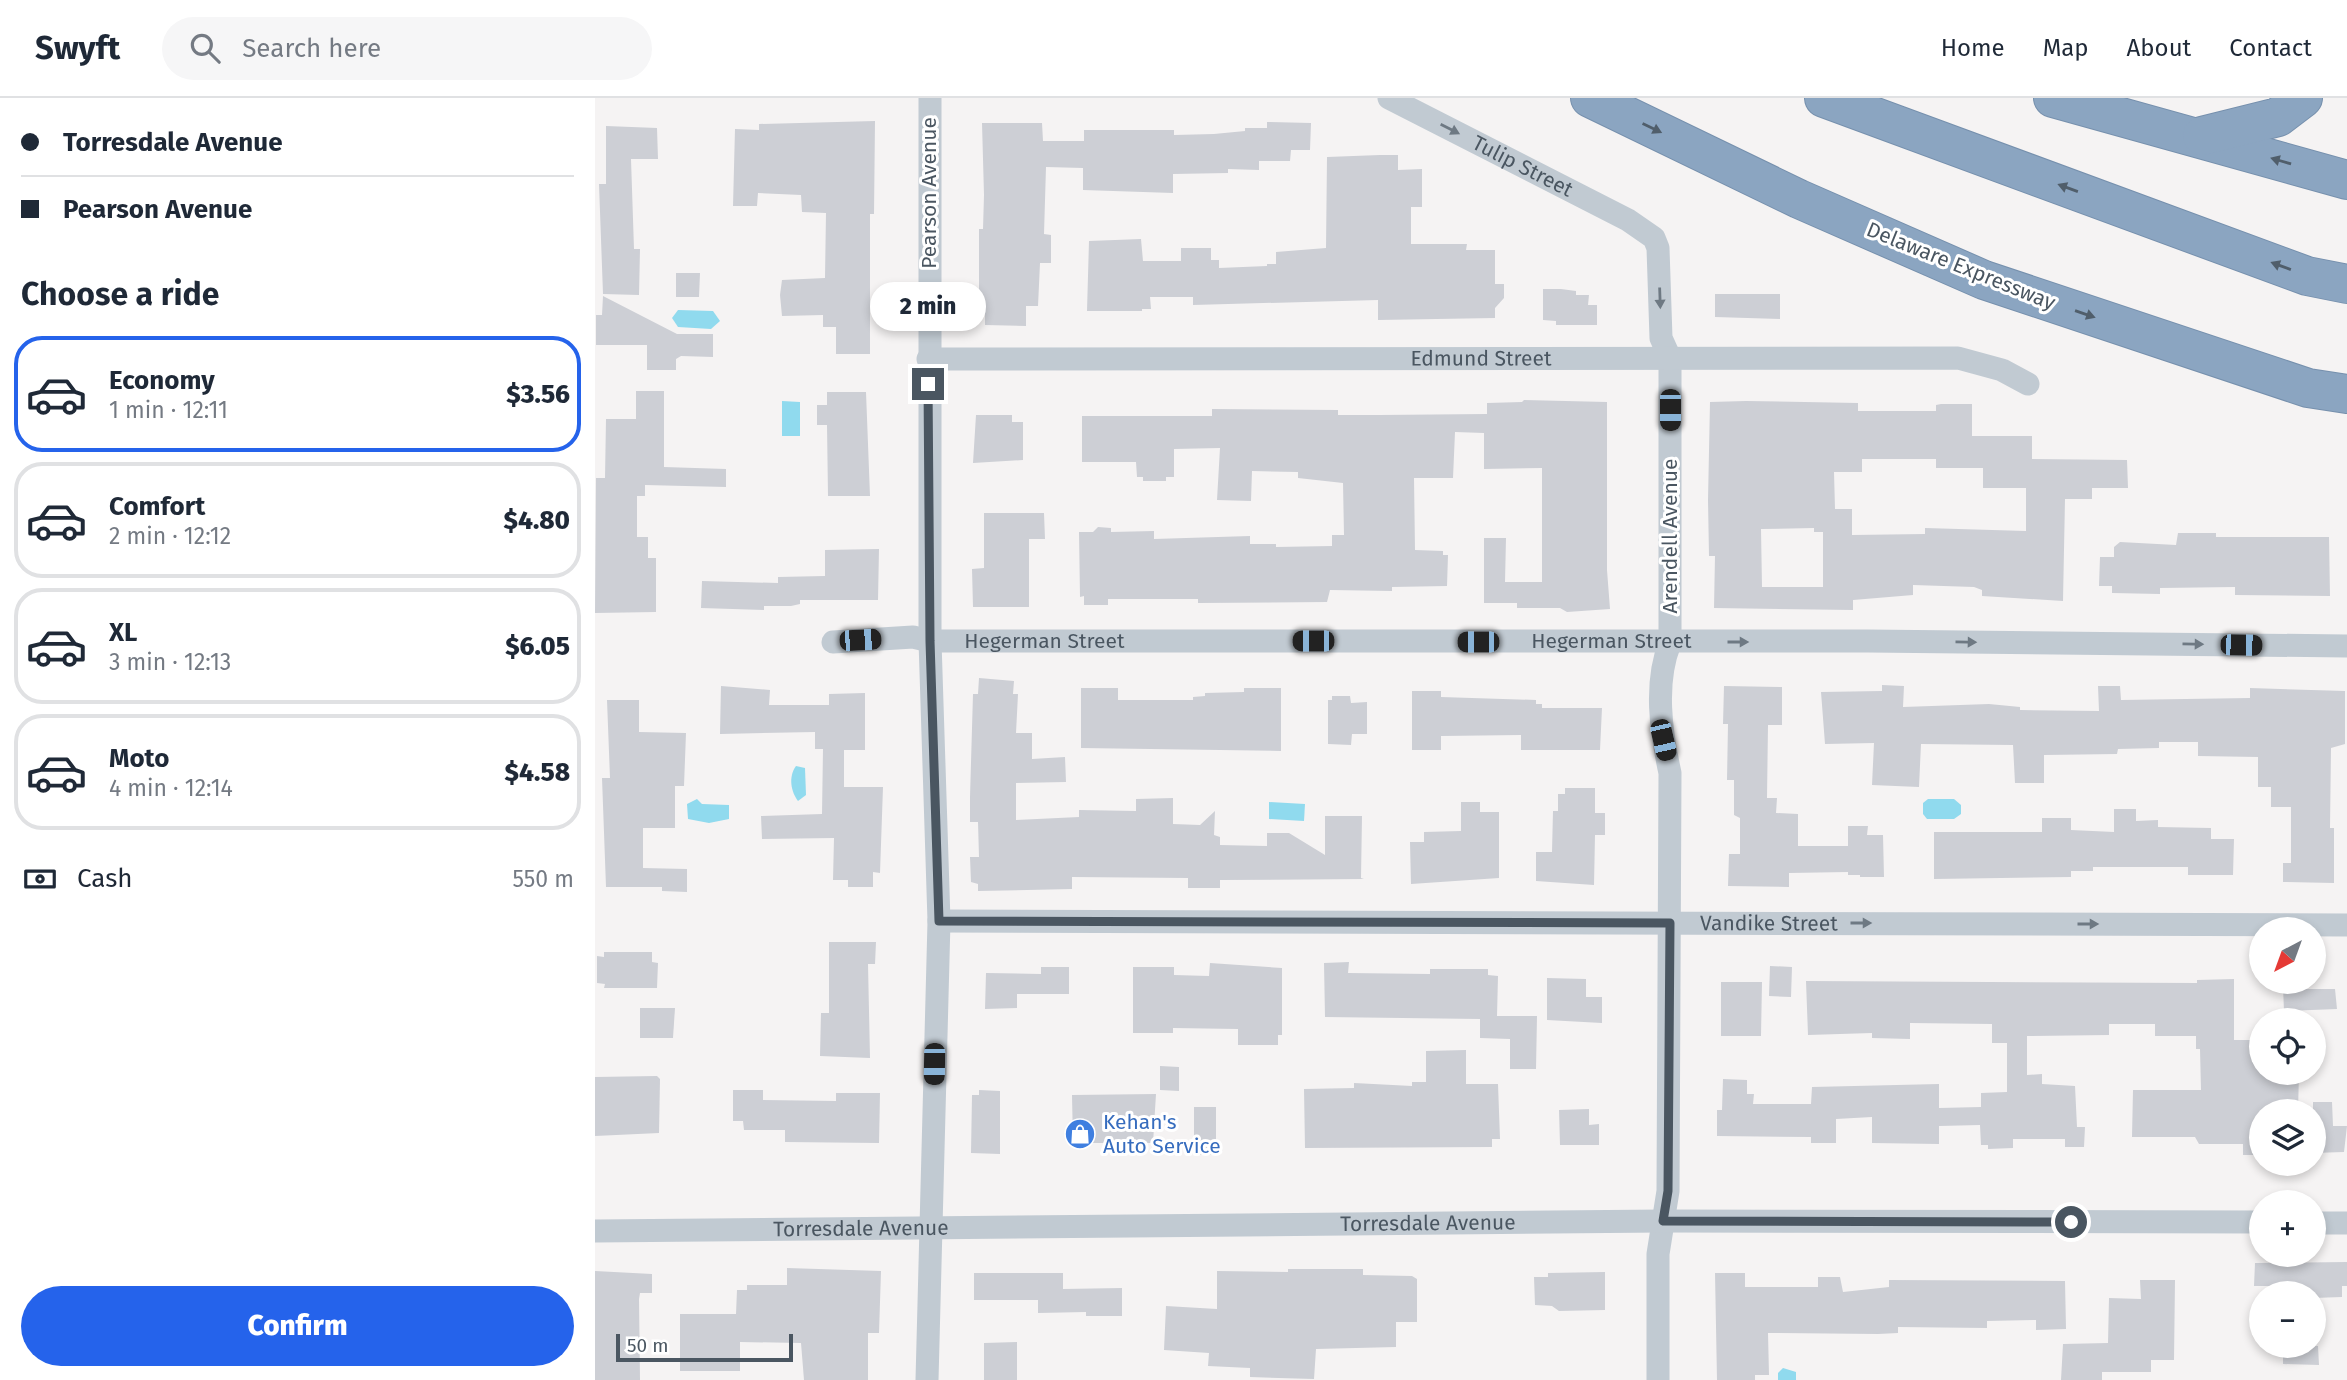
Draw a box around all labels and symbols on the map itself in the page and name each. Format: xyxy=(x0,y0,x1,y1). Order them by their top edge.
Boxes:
street label: Pearson Avenue xyxy=(916,117,942,269)
one-way arrow xyxy=(1642,122,1662,133)
one-way arrow xyxy=(1440,123,1460,135)
street label: Tulip Street xyxy=(1468,130,1578,203)
one-way arrow xyxy=(2271,155,2292,165)
one-way arrow xyxy=(2057,182,2078,193)
street label: Delaware Expressway xyxy=(1863,216,2060,316)
one-way arrow xyxy=(2271,260,2292,271)
callout: 2 min xyxy=(870,282,986,331)
one-way arrow xyxy=(1654,288,1666,310)
one-way arrow xyxy=(2075,309,2096,320)
street label: Edmund Street xyxy=(1410,345,1552,372)
route end xyxy=(912,368,944,400)
car xyxy=(1660,389,1681,431)
street label: Arendell Avenue xyxy=(1657,459,1683,613)
car xyxy=(839,628,882,652)
street label: Hegerman Street xyxy=(964,628,1125,654)
street label: Hegerman Street xyxy=(1531,628,1692,654)
car xyxy=(1293,631,1335,652)
car xyxy=(1458,632,1500,653)
car xyxy=(2220,634,2263,656)
one-way arrow xyxy=(1727,636,1749,648)
one-way arrow xyxy=(1955,636,1977,648)
one-way arrow xyxy=(2182,638,2204,650)
car xyxy=(1649,717,1678,763)
street label: Vandike Street xyxy=(1700,910,1838,937)
one-way arrow xyxy=(1850,917,1872,929)
north arrow xyxy=(2249,917,2326,994)
one-way arrow xyxy=(2077,918,2099,930)
car xyxy=(924,1043,945,1085)
place label: Kehan's Auto Service xyxy=(1103,1109,1221,1159)
shop icon: Kehan's Auto Service xyxy=(1063,1117,1097,1151)
route start xyxy=(2055,1206,2087,1238)
street label: Torresdale Avenue xyxy=(1340,1209,1516,1237)
street label: Torresdale Avenue xyxy=(773,1215,949,1242)
scale bar xyxy=(616,1331,793,1363)

